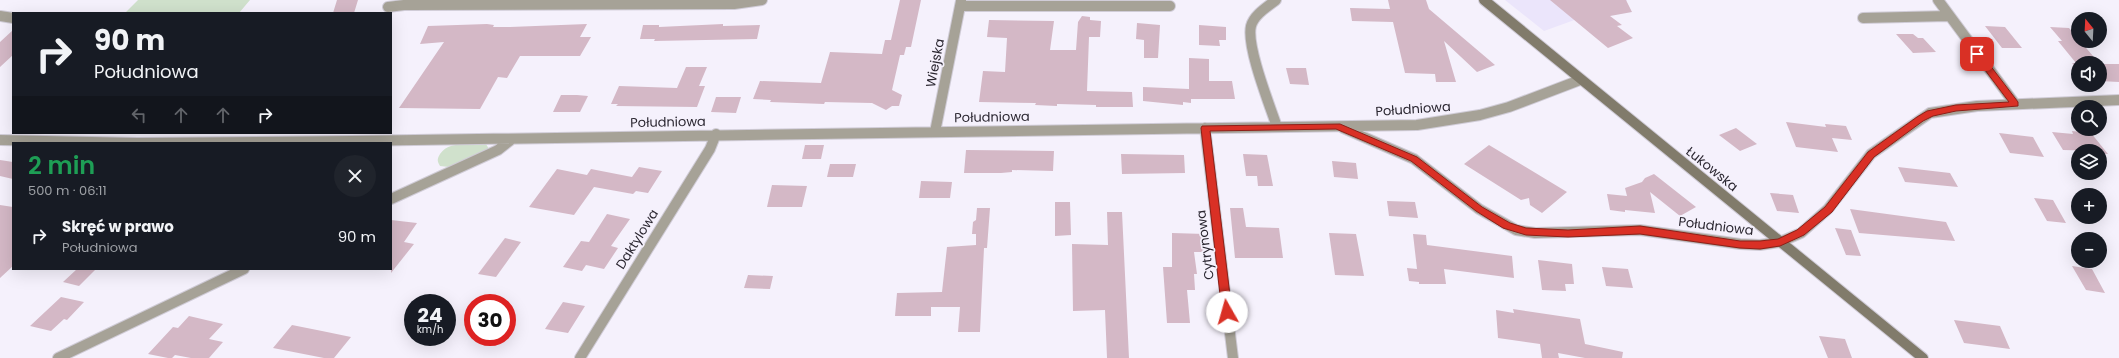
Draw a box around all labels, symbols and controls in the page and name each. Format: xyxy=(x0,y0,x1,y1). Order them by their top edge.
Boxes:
north arrow xyxy=(2071,12,2107,48)
map controls xyxy=(2071,12,2107,268)
text: 90 m xyxy=(94,21,165,60)
icon: right xyxy=(28,28,80,80)
street label: Wiejska xyxy=(921,37,949,89)
pin xyxy=(1960,37,1994,71)
icon: arrive xyxy=(1966,43,1988,65)
button: sound xyxy=(2071,56,2107,92)
text: Południowa xyxy=(94,59,199,84)
street label: Południowa xyxy=(1375,97,1451,121)
button: search xyxy=(2071,100,2107,136)
icon: left xyxy=(128,104,150,126)
icon: ahead xyxy=(170,104,192,126)
icon: ahead xyxy=(212,104,234,126)
icon: right xyxy=(254,104,276,126)
street label: Południowa xyxy=(954,107,1030,127)
street label: Południowa xyxy=(630,112,706,132)
street label: Łukowska xyxy=(1682,142,1742,196)
button: layers xyxy=(2071,144,2107,180)
text: 2 min xyxy=(28,149,95,182)
button: close xyxy=(334,155,376,197)
text: 500 m · 06:11 xyxy=(28,181,107,200)
button: + xyxy=(2071,188,2107,224)
street label: Daktylowa xyxy=(611,205,663,273)
street label: Cytrynowa xyxy=(1191,209,1219,281)
street label: Południowa xyxy=(1677,212,1755,240)
text: Skręć w prawo xyxy=(62,216,174,237)
icon: right xyxy=(28,225,50,247)
text: 90 m xyxy=(338,226,376,247)
button: − xyxy=(2071,232,2107,268)
text: Południowa xyxy=(62,238,138,257)
position arrow xyxy=(1206,291,1248,333)
speed limit sign: 30 xyxy=(464,294,516,346)
text: 24 xyxy=(418,301,442,329)
text: km/h xyxy=(417,322,443,337)

